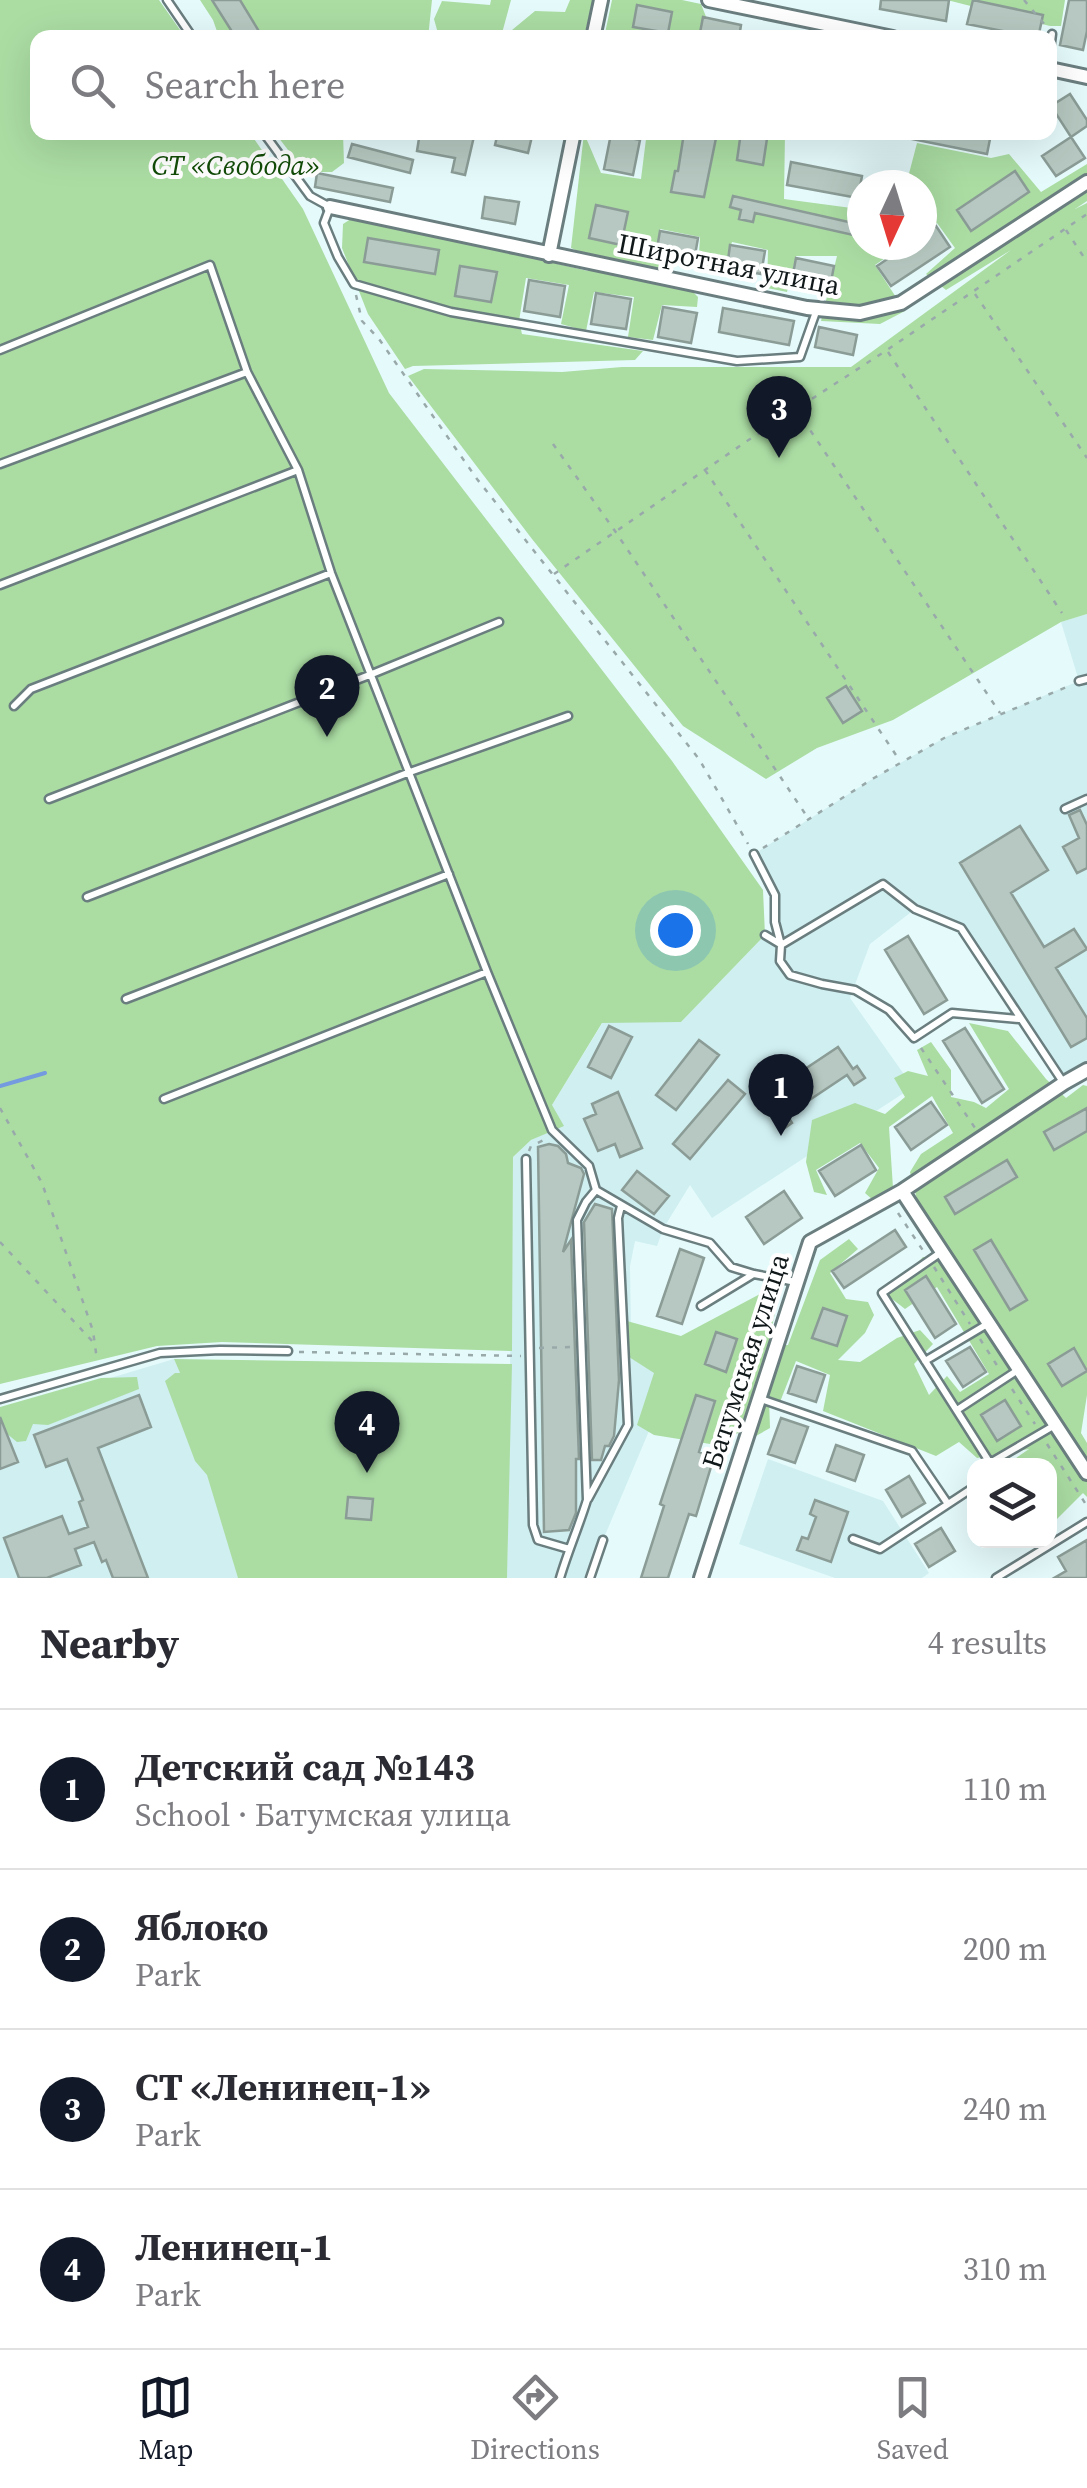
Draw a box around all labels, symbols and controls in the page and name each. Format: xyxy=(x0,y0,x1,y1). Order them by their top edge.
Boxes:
search box xyxy=(30,30,1057,140)
icon: search xyxy=(65,58,120,113)
text: Search here xyxy=(145,59,345,111)
park label: СТ «Свобода» xyxy=(151,146,321,184)
north arrow xyxy=(847,170,937,260)
street label: Широтная улица xyxy=(615,224,844,304)
pin: 3 xyxy=(746,376,812,458)
pin: 2 xyxy=(294,654,360,737)
your location xyxy=(650,905,701,956)
pin: 1 xyxy=(748,1054,814,1136)
street label: Батумская улица xyxy=(692,1248,798,1473)
pin: 4 xyxy=(334,1390,400,1473)
map controls xyxy=(967,1458,1057,1548)
button: layers xyxy=(967,1458,1057,1548)
text: Nearby xyxy=(40,1614,179,1672)
text: 4 results xyxy=(928,1621,1047,1665)
text: Детский сад №143 xyxy=(135,1741,475,1793)
text: 1 xyxy=(64,1767,81,1811)
text: 110 m xyxy=(963,1767,1047,1811)
text: School · Батумская улица xyxy=(135,1793,511,1837)
text: Яблоко xyxy=(135,1901,268,1953)
text: 2 xyxy=(64,1927,81,1971)
text: 200 m xyxy=(963,1927,1047,1971)
text: Park xyxy=(135,1953,201,1997)
text: СТ «Ленинец-1» xyxy=(135,2061,430,2113)
text: 3 xyxy=(64,2087,81,2131)
text: 240 m xyxy=(963,2087,1047,2131)
text: Park xyxy=(135,2113,201,2157)
text: Ленинец-1 xyxy=(135,2221,333,2273)
text: 4 xyxy=(64,2247,81,2291)
text: 310 m xyxy=(963,2247,1047,2291)
text: Park xyxy=(135,2273,201,2317)
tab: Map xyxy=(138,2370,193,2468)
tab: Directions xyxy=(470,2370,600,2468)
tab: Saved xyxy=(877,2370,949,2468)

